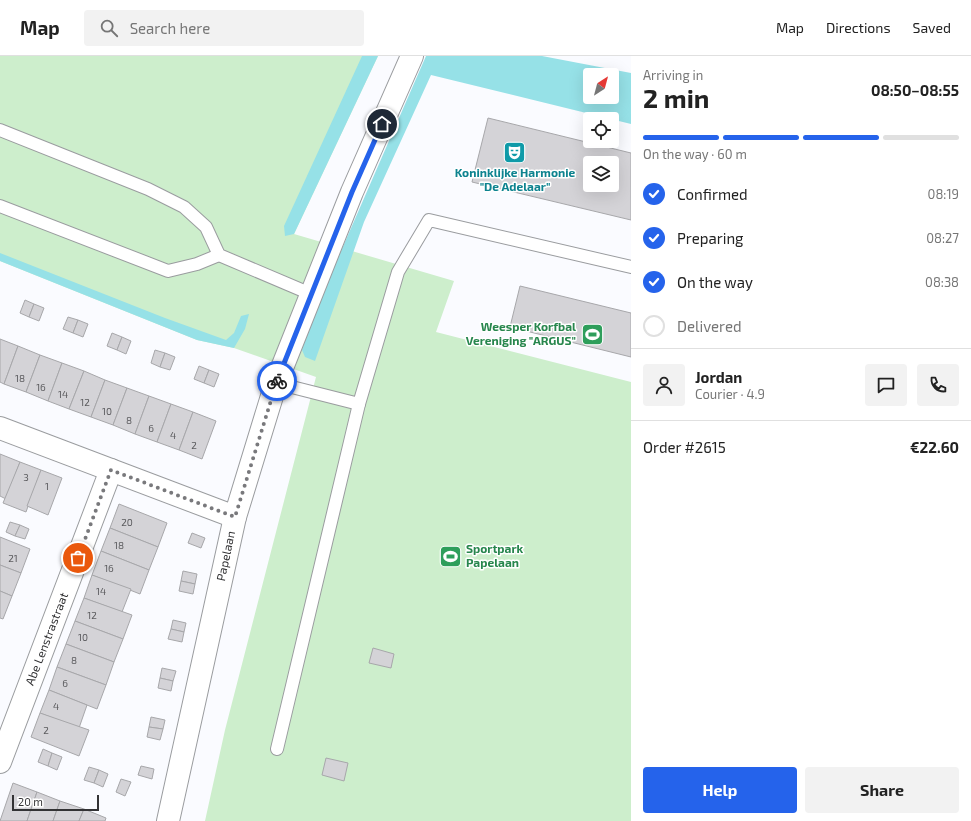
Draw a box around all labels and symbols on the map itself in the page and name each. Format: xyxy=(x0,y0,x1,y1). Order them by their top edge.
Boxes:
north arrow xyxy=(583,68,619,104)
pin xyxy=(365,107,399,141)
theatre icon: Koninklijke Harmonie "De Adelaar" xyxy=(502,139,528,165)
place label: Koninklijke Harmonie "De Adelaar" xyxy=(455,165,576,193)
place label: Weesper Korfbal Vereniging "ARGUS" xyxy=(466,319,576,347)
sports icon: Weesper Korfbal Vereniging "ARGUS" xyxy=(579,321,605,347)
courier xyxy=(257,361,297,401)
house number: 18 xyxy=(15,372,25,384)
house number: 16 xyxy=(36,381,46,393)
house number: 14 xyxy=(58,388,68,400)
house number: 12 xyxy=(80,396,90,408)
house number: 10 xyxy=(102,405,112,417)
house number: 8 xyxy=(126,414,132,426)
house number: 6 xyxy=(148,422,154,434)
house number: 4 xyxy=(170,429,176,441)
house number: 2 xyxy=(191,439,197,451)
house number: 3 xyxy=(23,471,29,483)
house number: 1 xyxy=(45,480,49,492)
house number: 20 xyxy=(121,516,133,528)
street label: Papelaan xyxy=(213,530,237,582)
house number: 18 xyxy=(114,539,124,551)
pin xyxy=(61,541,95,575)
place label: Sportpark Papelaan xyxy=(466,541,524,569)
sports icon: Sportpark Papelaan xyxy=(438,543,464,569)
house number: 21 xyxy=(8,552,18,564)
house number: 16 xyxy=(104,562,114,574)
house number: 14 xyxy=(96,585,106,597)
street label: Abe Lenstrastraat xyxy=(22,590,70,687)
house number: 12 xyxy=(87,609,97,621)
house number: 10 xyxy=(78,631,88,643)
house number: 8 xyxy=(71,654,77,666)
house number: 6 xyxy=(62,677,68,689)
house number: 4 xyxy=(53,700,59,712)
house number: 2 xyxy=(43,724,49,736)
scale bar xyxy=(12,793,99,812)

